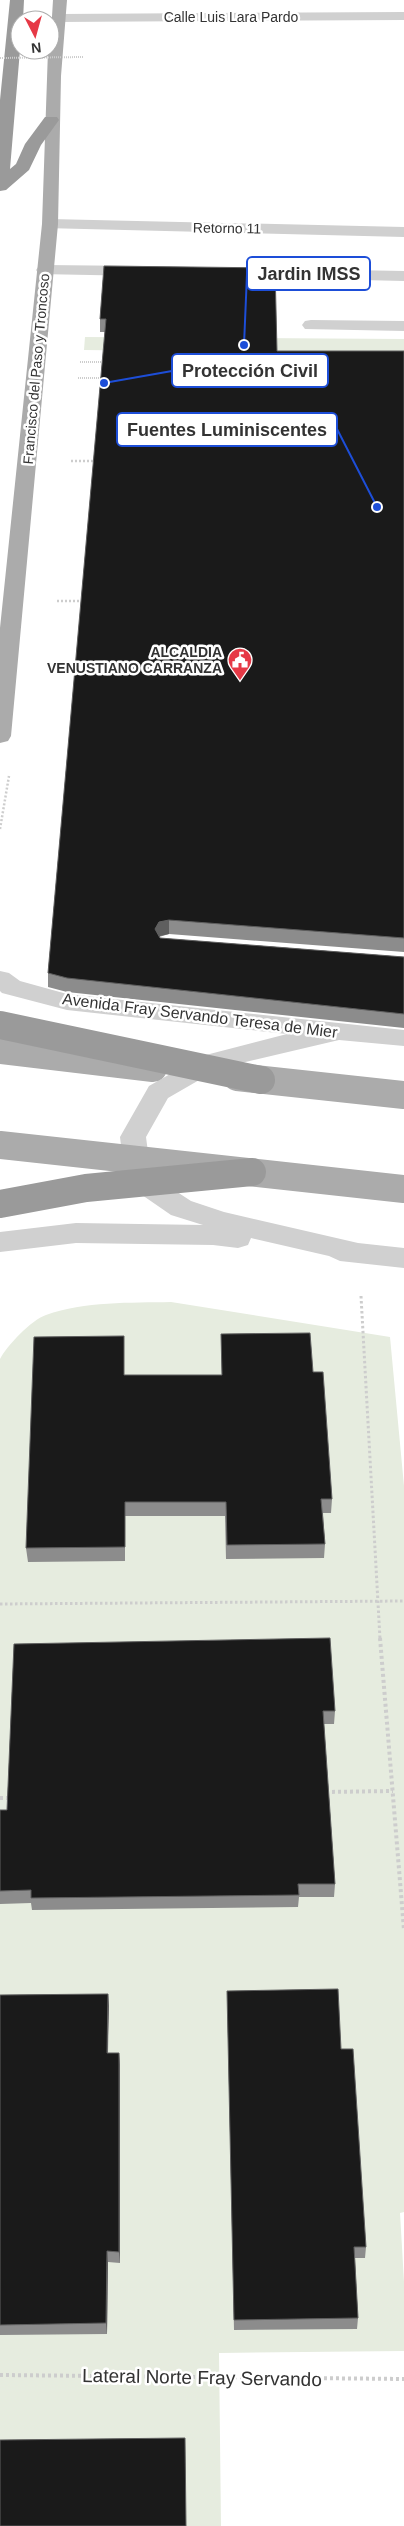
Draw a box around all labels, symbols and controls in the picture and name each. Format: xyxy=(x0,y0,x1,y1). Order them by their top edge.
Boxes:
street label: Calle Luis Lara Pardo xyxy=(164,9,299,25)
north arrow xyxy=(10,10,60,60)
text: N xyxy=(30,39,42,56)
street label: Retorno 11 xyxy=(193,219,261,237)
callout: Jardin IMSS xyxy=(247,257,370,290)
text: Jardin IMSS xyxy=(257,264,361,284)
street label: Francisco del Paso y Troncoso xyxy=(20,273,52,465)
callout: Protección Civil xyxy=(172,354,328,387)
text: Protección Civil xyxy=(182,361,318,381)
callout: Fuentes Luminiscentes xyxy=(117,413,337,446)
text: Fuentes Luminiscentes xyxy=(127,420,327,440)
place label: ALCALDIA VENUSTIANO CARRANZA xyxy=(47,644,222,676)
public building icon: ALCALDIA VENUSTIANO CARRANZA xyxy=(227,647,253,681)
street label: Avenida Fray Servando Teresa de Mier xyxy=(61,990,339,1041)
street label: Lateral Norte Fray Servando xyxy=(82,2365,322,2390)

